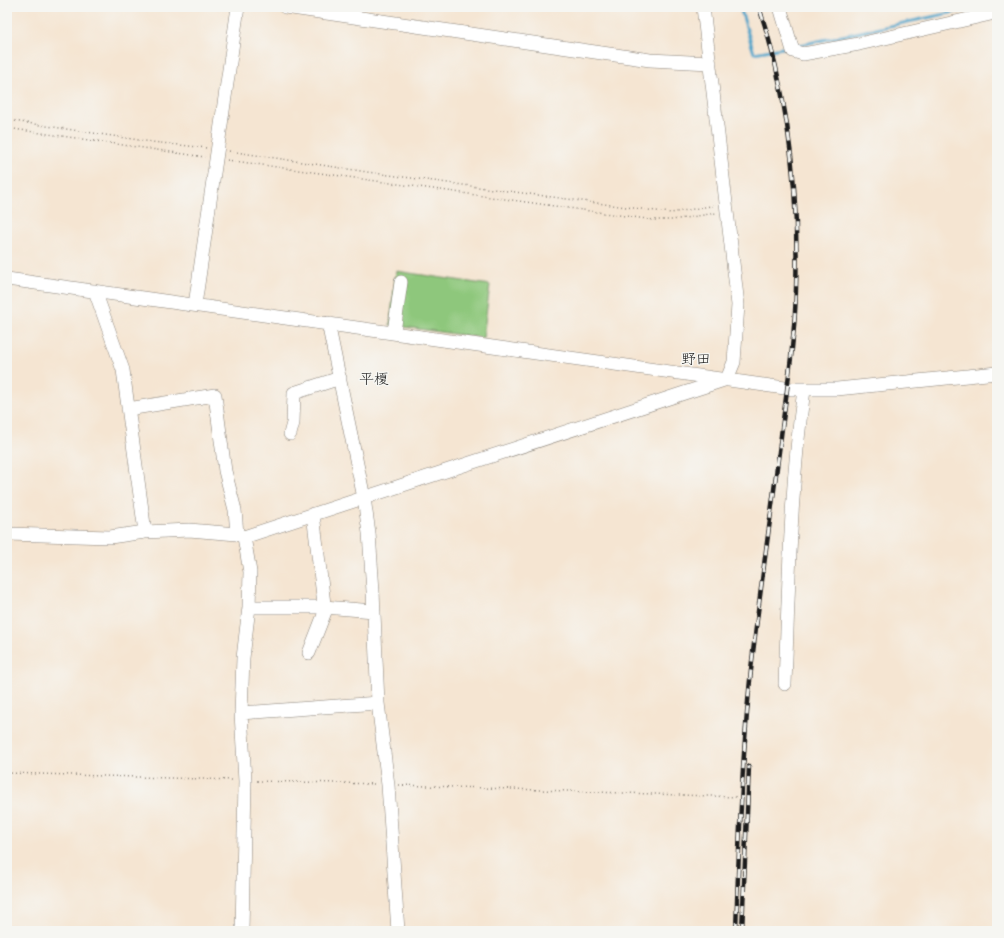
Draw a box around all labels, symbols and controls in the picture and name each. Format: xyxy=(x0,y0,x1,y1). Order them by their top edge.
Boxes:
district label: 野田 xyxy=(681,350,711,368)
district label: 平榎 xyxy=(359,370,389,388)

